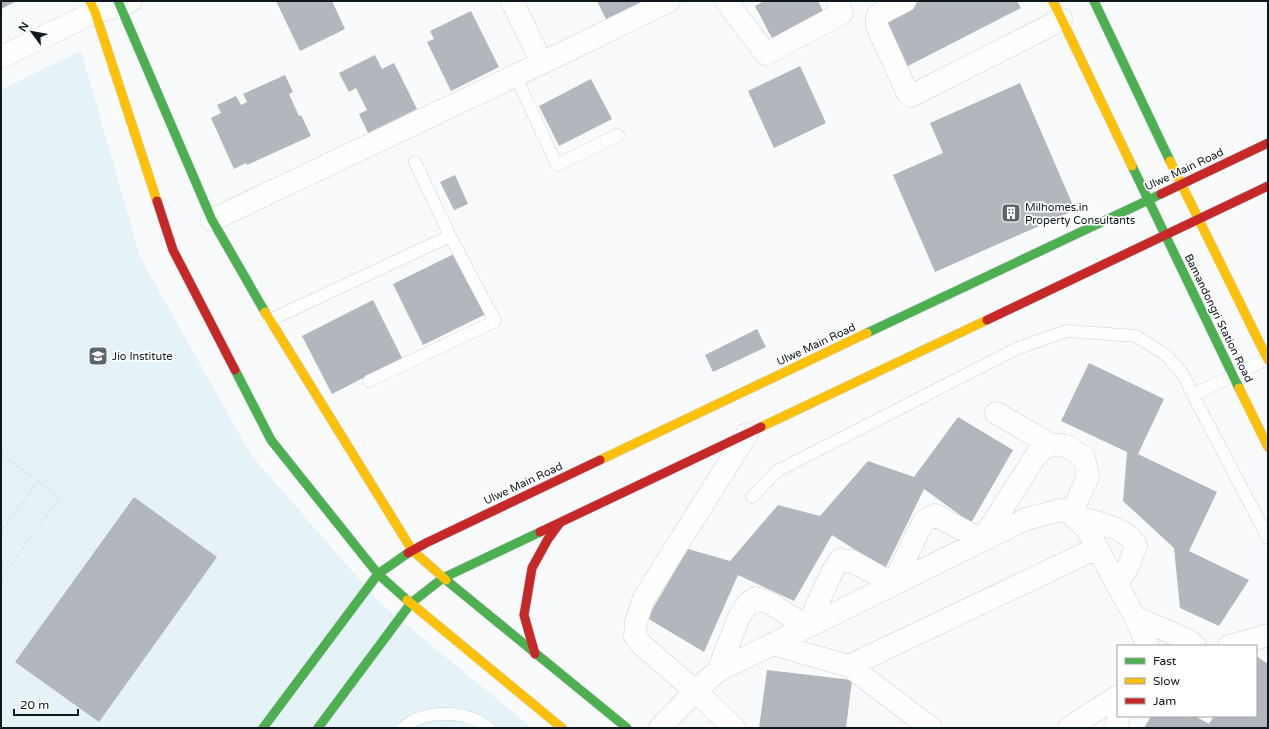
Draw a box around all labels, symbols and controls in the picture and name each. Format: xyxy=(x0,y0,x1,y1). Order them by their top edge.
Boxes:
north arrow xyxy=(12,12,52,52)
text: N xyxy=(16,20,32,34)
street label: Ulwe Main Road xyxy=(1143,145,1226,193)
place label: Milhomes.in Property Consultants xyxy=(1025,201,1135,227)
building icon: Milhomes.in Property Consultants xyxy=(1000,202,1022,224)
street label: Bamandongri Station Road xyxy=(1182,252,1255,385)
street label: Ulwe Main Road xyxy=(775,320,858,368)
school or university icon: Jio Institute xyxy=(87,345,109,367)
place label: Jio Institute xyxy=(112,350,173,363)
street label: Ulwe Main Road xyxy=(482,459,565,507)
legend xyxy=(1117,645,1257,717)
text: Fast xyxy=(1153,654,1177,668)
text: Slow xyxy=(1153,674,1180,688)
scale bar xyxy=(14,691,78,717)
text: Jam xyxy=(1153,694,1176,708)
text: 20 m xyxy=(20,698,49,712)

